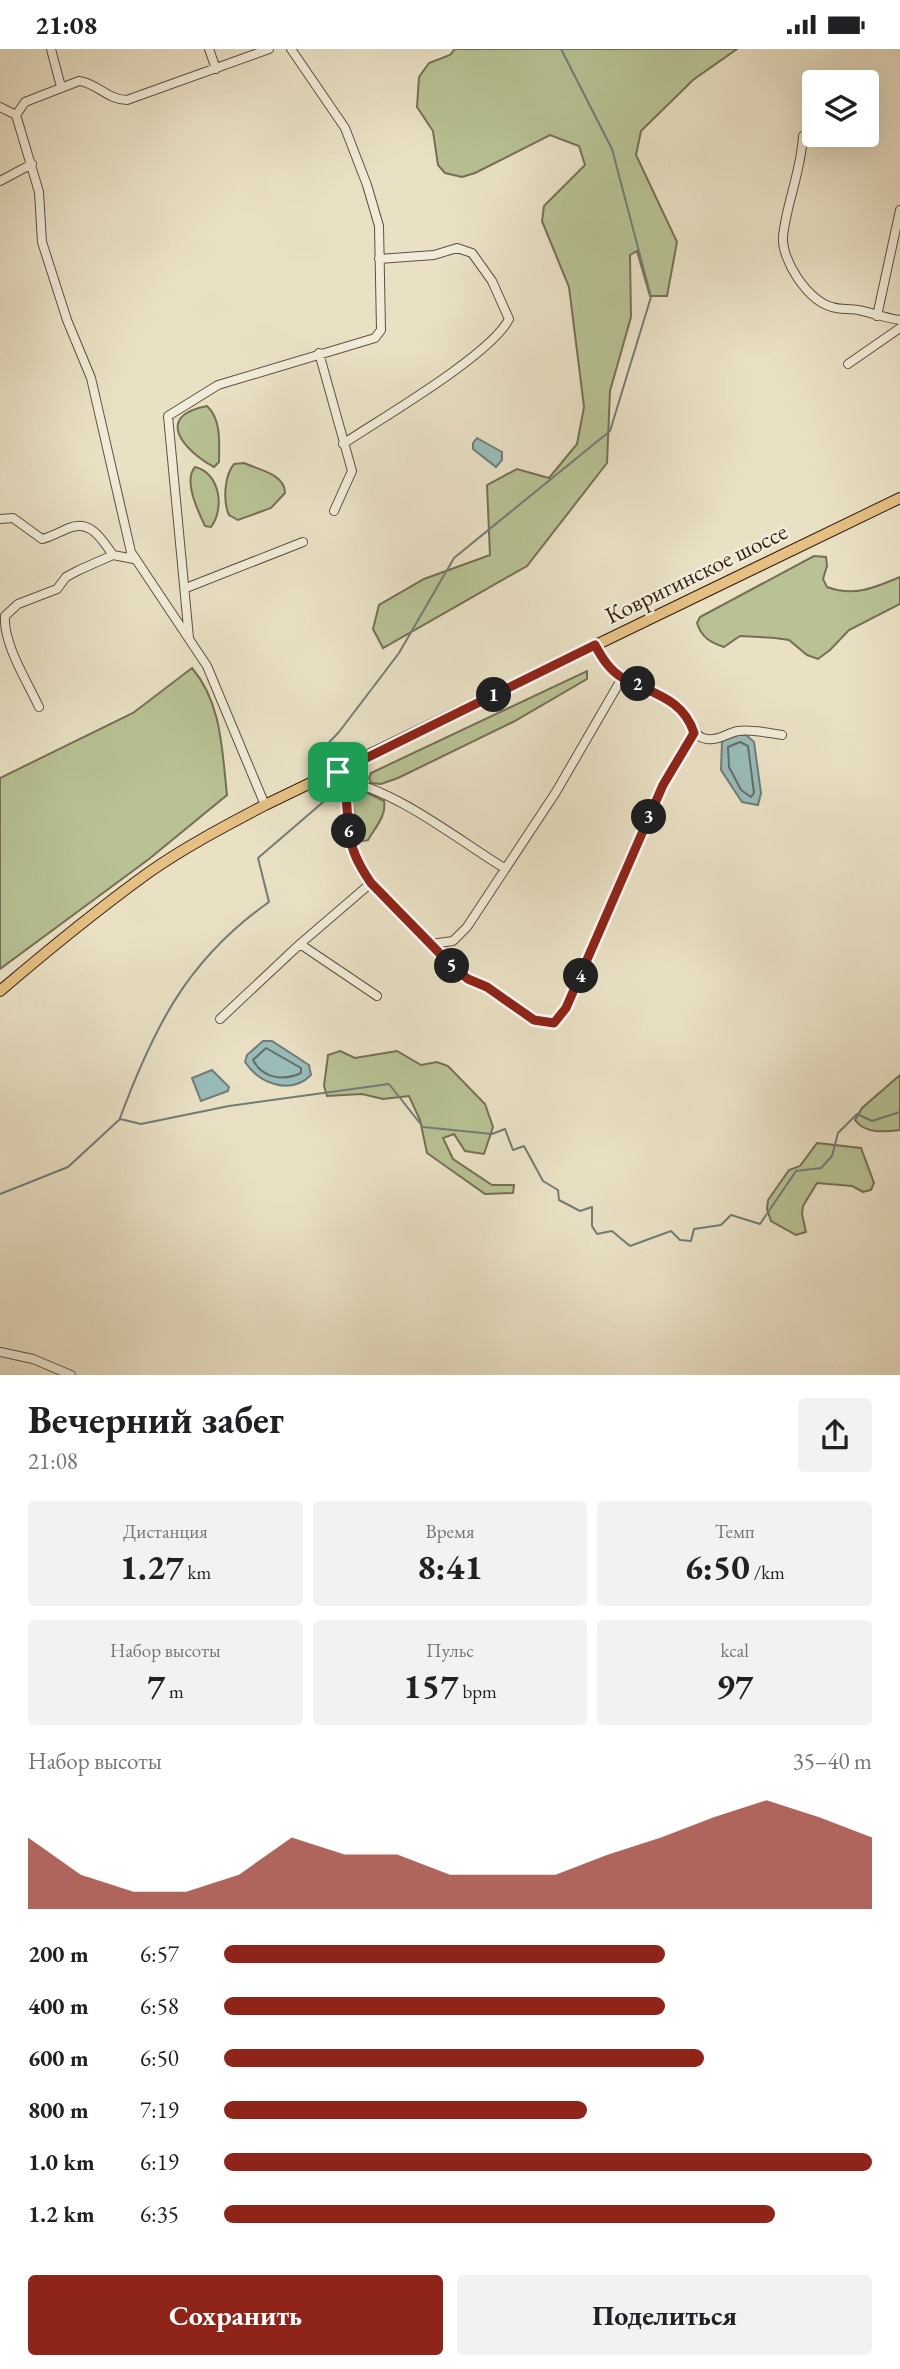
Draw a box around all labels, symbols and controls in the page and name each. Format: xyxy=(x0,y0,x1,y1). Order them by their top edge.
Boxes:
text: 21:08 xyxy=(35,8,97,42)
map controls xyxy=(802,70,879,147)
button: layers xyxy=(802,70,879,147)
street label: Ковригинское шоссе xyxy=(600,515,792,631)
pin: 2 xyxy=(620,667,656,701)
text: 2 xyxy=(632,671,643,696)
pin: 1 xyxy=(476,677,512,713)
text: 1 xyxy=(488,682,499,707)
pin xyxy=(308,742,368,802)
icon: arrive xyxy=(319,753,357,791)
pin: 3 xyxy=(632,799,666,835)
text: 3 xyxy=(643,804,654,829)
pin: 6 xyxy=(332,813,366,849)
text: 6 xyxy=(343,818,354,843)
pin: 5 xyxy=(434,949,470,983)
text: 5 xyxy=(446,953,457,978)
pin: 4 xyxy=(564,958,598,993)
text: 4 xyxy=(575,963,586,988)
text: Вечерний забег xyxy=(28,1395,284,1444)
button: share xyxy=(798,1398,872,1472)
text: 21:08 xyxy=(28,1446,78,1476)
text: Дистанция xyxy=(123,1519,208,1544)
text: Время xyxy=(426,1519,474,1544)
text: Темп xyxy=(715,1519,754,1544)
text: 1.27 xyxy=(119,1544,184,1589)
text: 8:41 xyxy=(417,1544,483,1589)
text: 6:50 xyxy=(684,1544,750,1589)
text: km xyxy=(184,1560,211,1585)
text: /km xyxy=(750,1560,785,1585)
text: Набор высоты xyxy=(110,1638,221,1663)
text: Пульс xyxy=(426,1638,474,1663)
text: kcal xyxy=(720,1638,749,1663)
text: 7 xyxy=(147,1663,165,1708)
text: 157 xyxy=(403,1663,459,1708)
text: 97 xyxy=(716,1663,753,1708)
text: m xyxy=(165,1679,184,1704)
text: bpm xyxy=(459,1679,497,1704)
text: Набор высоты xyxy=(28,1746,162,1776)
text: 35–40 m xyxy=(793,1746,872,1776)
text: 200 m xyxy=(28,1939,89,1969)
text: 6:57 xyxy=(140,1939,179,1969)
text: 400 m xyxy=(28,1991,89,2021)
text: 6:58 xyxy=(140,1991,179,2021)
text: 600 m xyxy=(28,2043,89,2073)
text: 6:50 xyxy=(140,2043,179,2073)
text: 800 m xyxy=(28,2095,89,2125)
text: 7:19 xyxy=(140,2095,179,2125)
text: 1.0 km xyxy=(28,2147,95,2177)
text: 6:19 xyxy=(140,2147,179,2177)
text: 1.2 km xyxy=(28,2199,95,2229)
text: 6:35 xyxy=(140,2199,179,2229)
button: Сохранить xyxy=(28,2275,443,2355)
button: Поделиться xyxy=(457,2275,872,2355)

